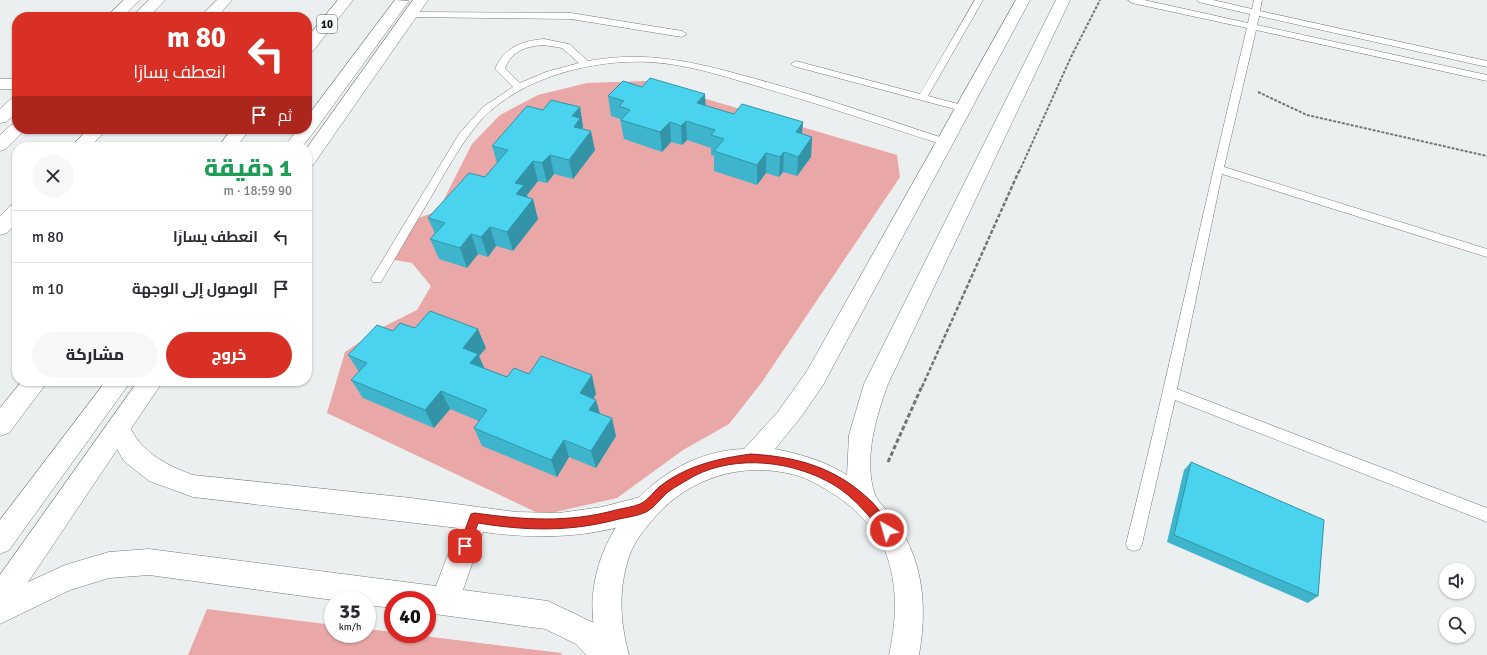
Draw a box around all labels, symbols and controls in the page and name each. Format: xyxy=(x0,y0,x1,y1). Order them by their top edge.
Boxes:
road number: 10 xyxy=(317,15,337,33)
text: 80 m xyxy=(167,21,226,55)
icon: left xyxy=(240,28,292,80)
text: انعطف يسارًا xyxy=(133,61,226,83)
icon: arrive xyxy=(248,104,270,126)
text: ثم xyxy=(278,107,292,125)
text: 1 دقيقة xyxy=(204,153,292,183)
button: close xyxy=(32,155,74,197)
text: 90 m · 18:59 xyxy=(223,183,292,199)
icon: left xyxy=(270,226,292,248)
text: 80 m xyxy=(32,228,63,246)
text: انعطف يسارًا xyxy=(173,228,258,246)
icon: arrive xyxy=(270,278,292,300)
text: 10 m xyxy=(32,280,63,298)
text: الوصول إلى الوجهة xyxy=(132,280,258,298)
button: مشاركة xyxy=(32,332,158,378)
button: خروج xyxy=(166,332,292,378)
position arrow xyxy=(866,509,908,551)
pin xyxy=(448,529,482,563)
icon: arrive xyxy=(454,535,476,557)
map controls xyxy=(1439,563,1475,643)
button: sound xyxy=(1439,563,1475,599)
speed limit sign: 40 xyxy=(384,591,436,643)
text: 35 xyxy=(339,599,361,624)
button: search xyxy=(1439,607,1475,643)
text: km/h xyxy=(339,621,361,633)

